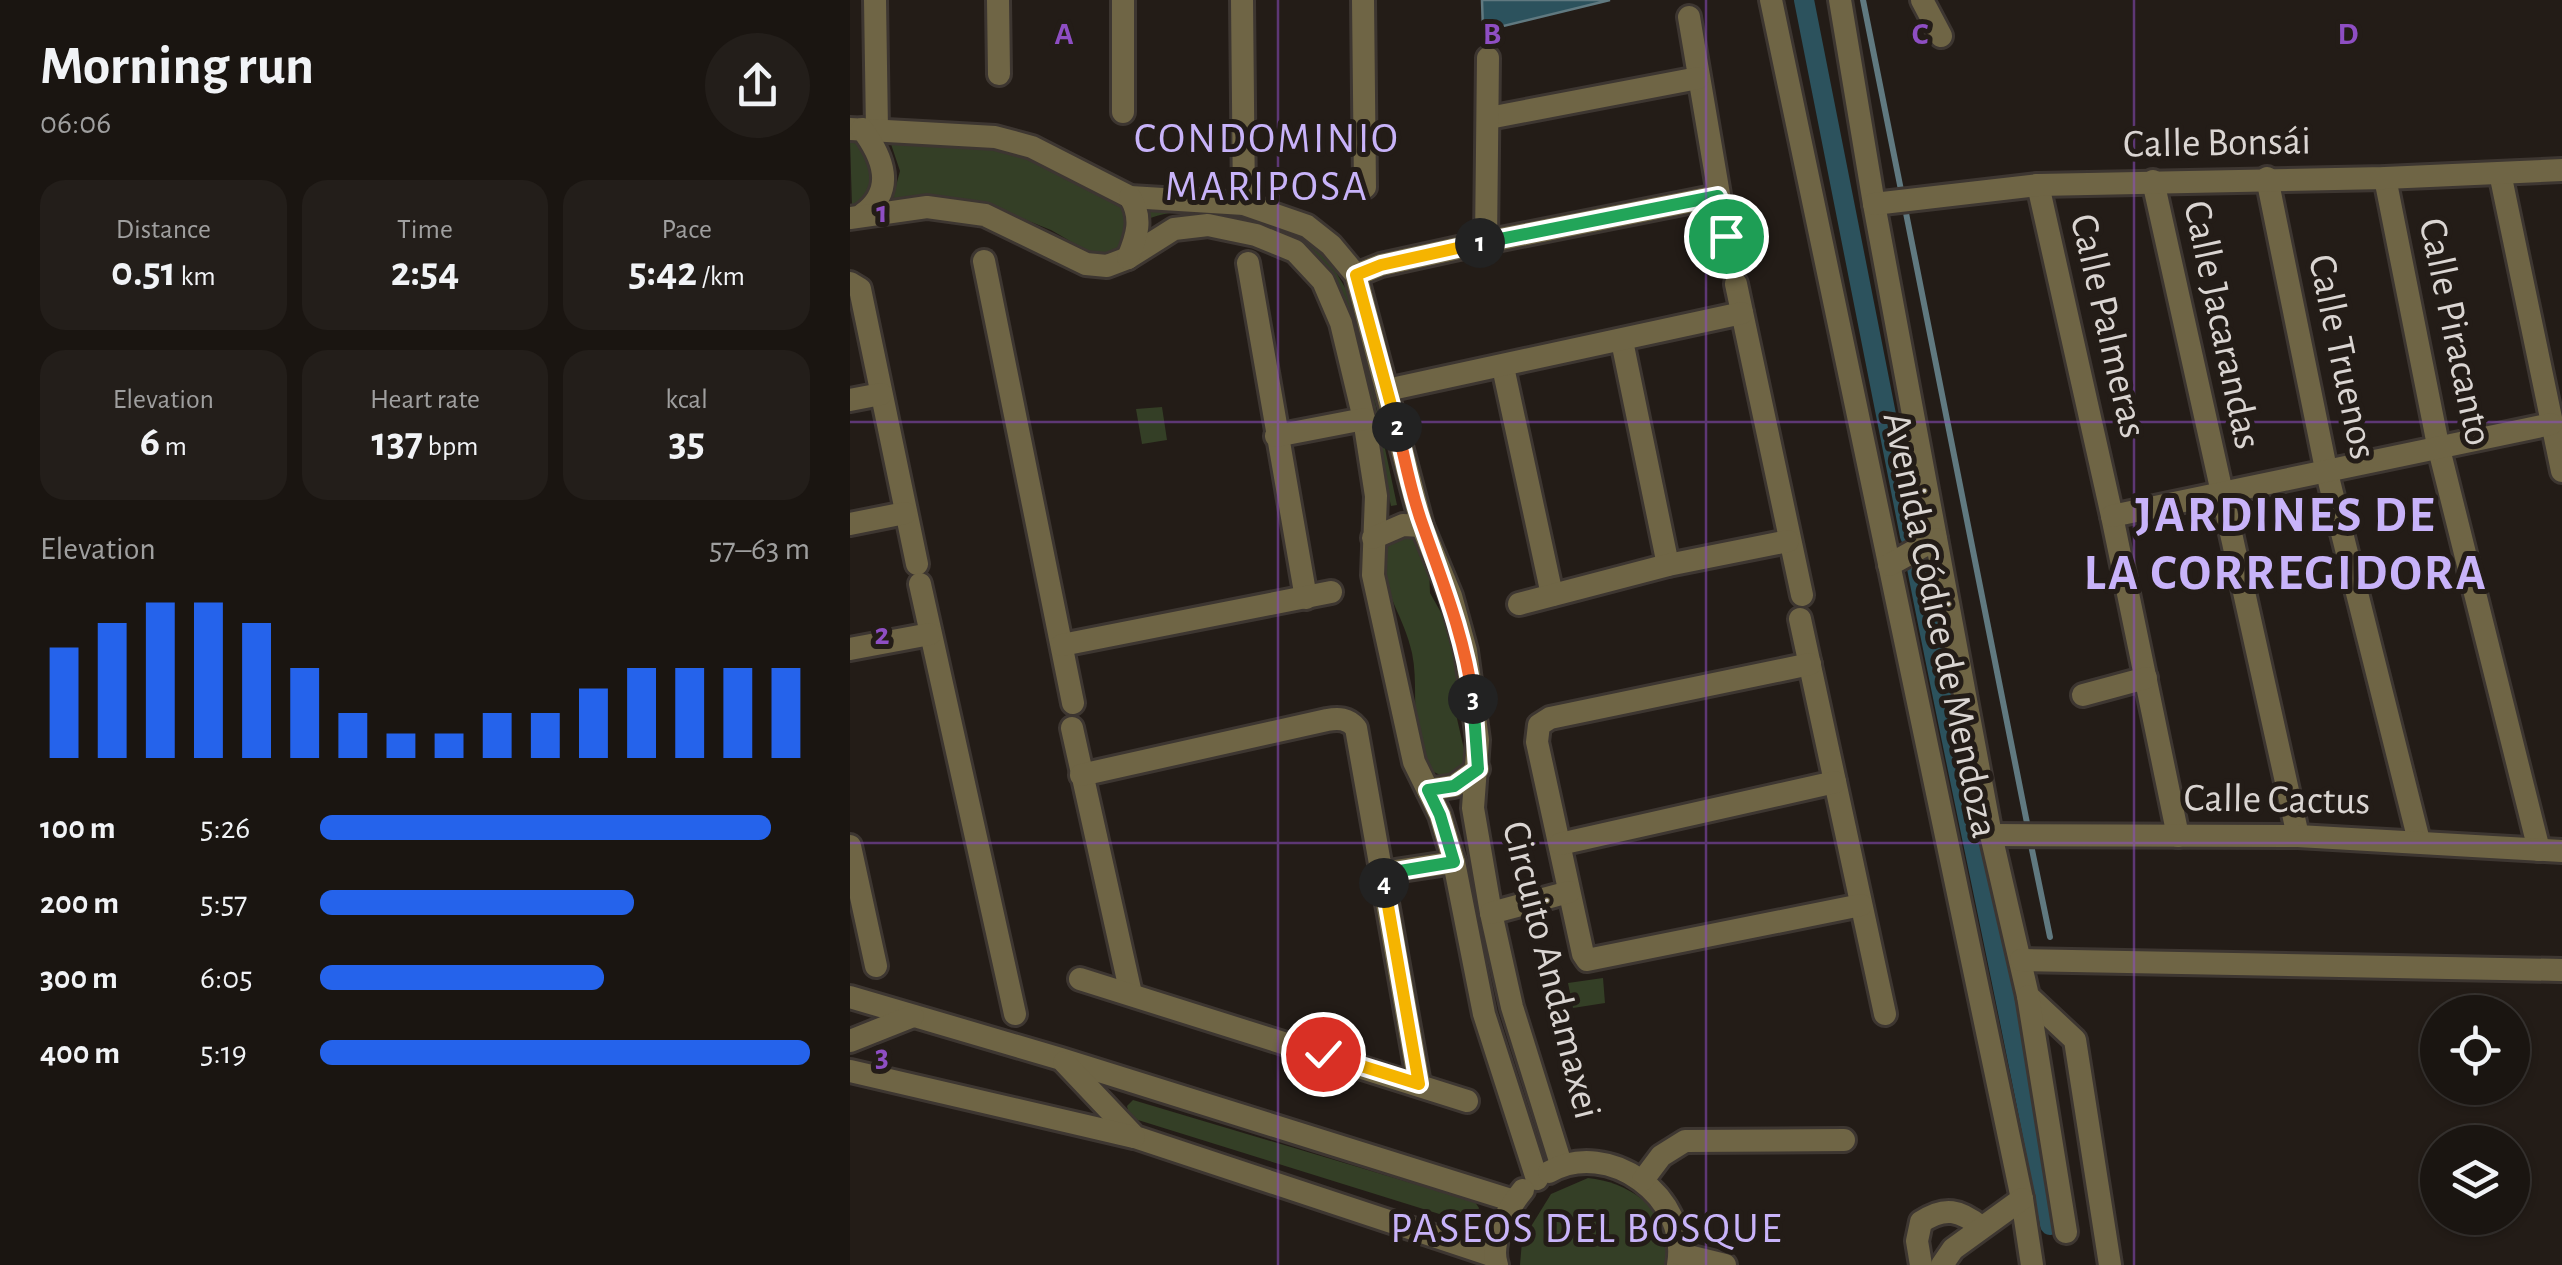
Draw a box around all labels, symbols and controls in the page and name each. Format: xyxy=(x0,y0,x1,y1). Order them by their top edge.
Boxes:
text: A xyxy=(1054,18,1074,50)
text: B xyxy=(1483,18,1501,50)
text: C xyxy=(1912,18,1929,50)
text: D xyxy=(2338,18,2359,50)
button: share xyxy=(705,33,810,138)
text: Morning run xyxy=(40,39,314,94)
text: 06:06 xyxy=(40,107,111,139)
district label: CONDOMINIO MARIPOSA xyxy=(1134,118,1400,208)
street label: Calle Bonsái xyxy=(2123,121,2311,165)
pin xyxy=(1684,194,1769,279)
text: 1 xyxy=(876,196,888,228)
street label: Calle Jacarandas xyxy=(2176,197,2268,453)
icon: arrive xyxy=(1699,209,1754,264)
street label: Calle Palmeras xyxy=(2063,210,2153,442)
street label: Calle Piracanto xyxy=(2411,215,2499,449)
text: Distance xyxy=(116,216,211,244)
text: Time xyxy=(397,216,453,244)
text: Pace xyxy=(661,216,712,244)
pin: 1 xyxy=(1455,218,1505,268)
text: 1 xyxy=(1475,229,1485,257)
text: 0.51 xyxy=(111,251,176,293)
text: 2:54 xyxy=(391,251,459,293)
text: 5:42 xyxy=(628,251,697,293)
street label: Calle Truenos xyxy=(2301,251,2383,463)
text: km xyxy=(176,263,216,291)
text: /km xyxy=(697,263,745,291)
text: Elevation xyxy=(113,386,214,414)
text: Heart rate xyxy=(370,386,480,414)
text: kcal xyxy=(665,386,708,414)
pin: 2 xyxy=(1372,402,1422,452)
street label: Avenida Códice de Mendoza xyxy=(1875,409,2005,841)
text: 2 xyxy=(1390,413,1404,441)
text: 6 xyxy=(140,421,160,463)
text: 137 xyxy=(372,421,423,463)
text: 35 xyxy=(669,421,705,463)
text: m xyxy=(160,433,187,461)
text: bpm xyxy=(423,433,478,461)
district label: JARDINES DE LA CORREGIDORA xyxy=(2084,491,2488,599)
text: Elevation xyxy=(40,533,156,565)
text: 57–63 m xyxy=(709,533,810,565)
text: 2 xyxy=(874,618,890,650)
pin: 3 xyxy=(1448,674,1498,724)
text: 3 xyxy=(1467,685,1479,713)
street label: Calle Cactus xyxy=(2183,778,2371,822)
text: 100 m xyxy=(40,812,116,844)
text: 5:26 xyxy=(200,812,250,844)
street label: Circuito Andamaxei xyxy=(1495,817,1607,1123)
pin: 4 xyxy=(1359,858,1409,908)
text: 4 xyxy=(1377,869,1391,897)
text: 200 m xyxy=(40,887,119,919)
text: 5:57 xyxy=(200,887,247,919)
text: 300 m xyxy=(40,962,118,994)
text: 6:05 xyxy=(200,962,253,994)
map controls xyxy=(2420,995,2530,1235)
button: locate xyxy=(2420,995,2530,1105)
pin xyxy=(1281,1012,1366,1097)
icon: check xyxy=(1296,1027,1351,1082)
text: 400 m xyxy=(40,1037,120,1069)
text: 5:19 xyxy=(200,1037,247,1069)
text: 3 xyxy=(875,1040,889,1072)
button: layers xyxy=(2420,1125,2530,1235)
district label: PASEOS DEL BOSQUE xyxy=(1390,1208,1784,1250)

